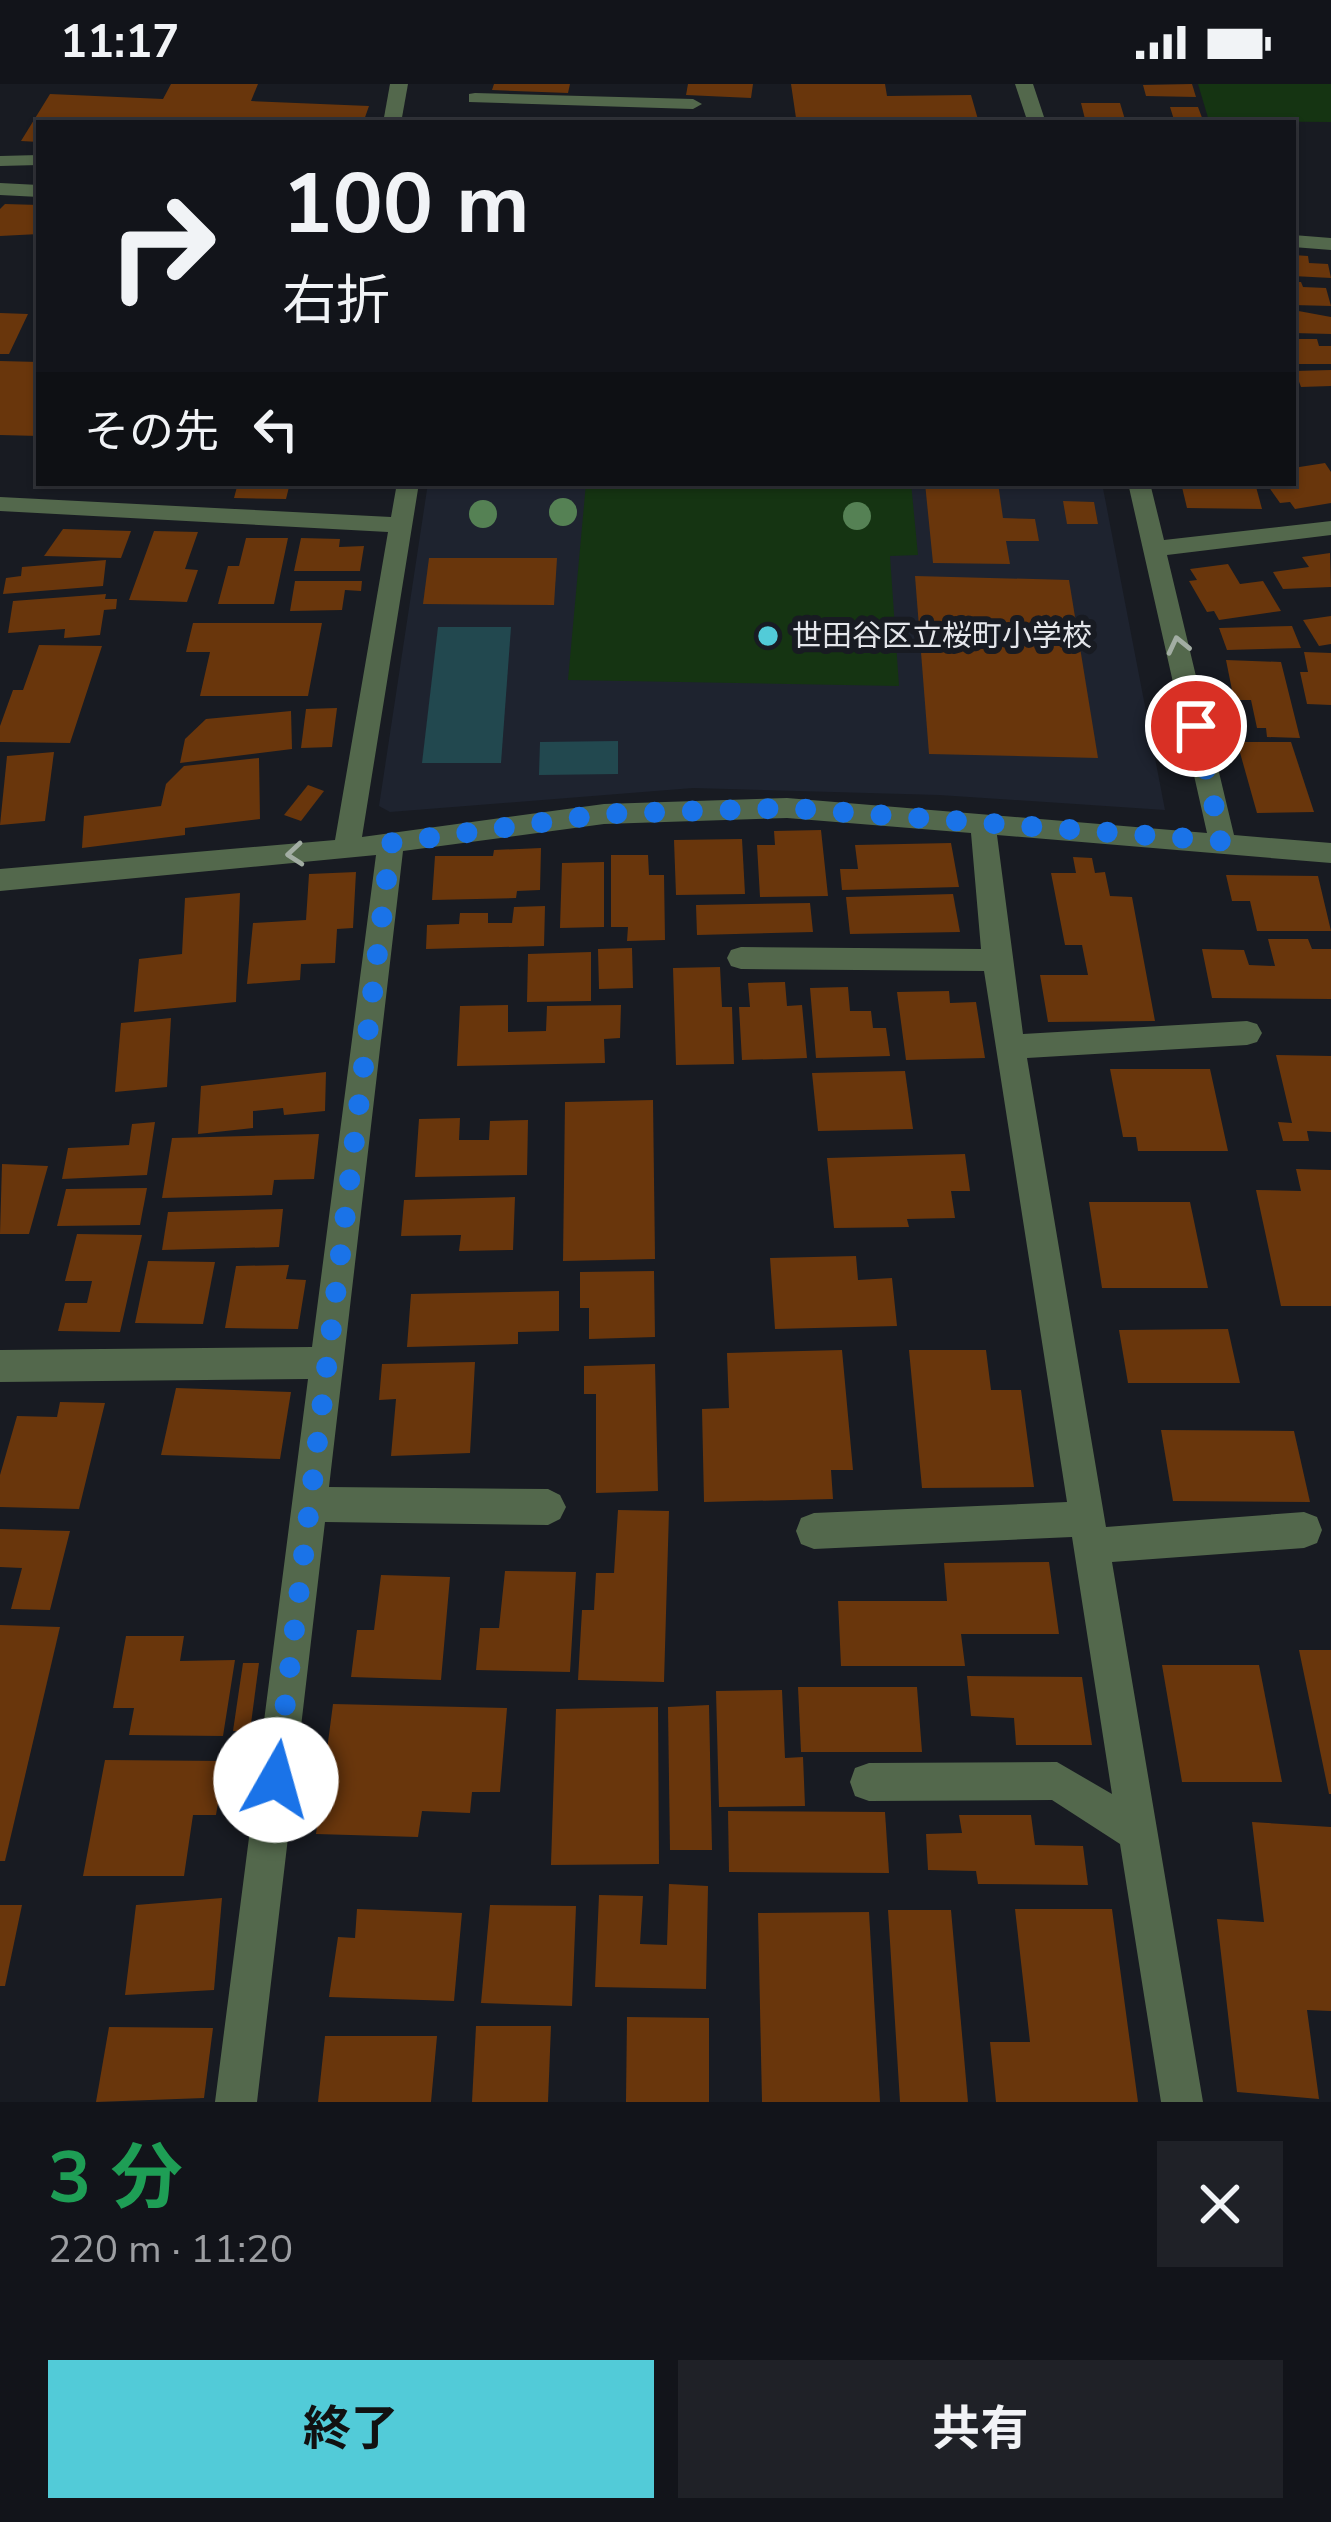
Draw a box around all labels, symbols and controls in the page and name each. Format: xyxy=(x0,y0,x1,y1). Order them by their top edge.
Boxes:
text: 11:17 xyxy=(60,12,179,73)
text: 100 m xyxy=(282,147,530,262)
icon: right xyxy=(84,168,240,324)
text: 右折 xyxy=(282,264,390,338)
icon: left xyxy=(243,396,309,462)
text: その先 xyxy=(84,402,219,463)
place label: 世田谷区立桜町小学校 xyxy=(792,616,1092,657)
marker: 世田谷区立桜町小学校 xyxy=(755,623,781,649)
one-way arrow xyxy=(1166,635,1191,655)
pin xyxy=(1145,675,1247,777)
icon: arrive xyxy=(1163,693,1229,759)
one-way arrow xyxy=(285,840,304,866)
position arrow xyxy=(213,1717,339,1843)
text: 3 分 xyxy=(48,2129,183,2227)
button: close xyxy=(1157,2141,1283,2267)
text: 220 m · 11:20 xyxy=(48,2223,293,2276)
button: 終了 xyxy=(48,2360,654,2498)
button: 共有 xyxy=(678,2360,1283,2498)

